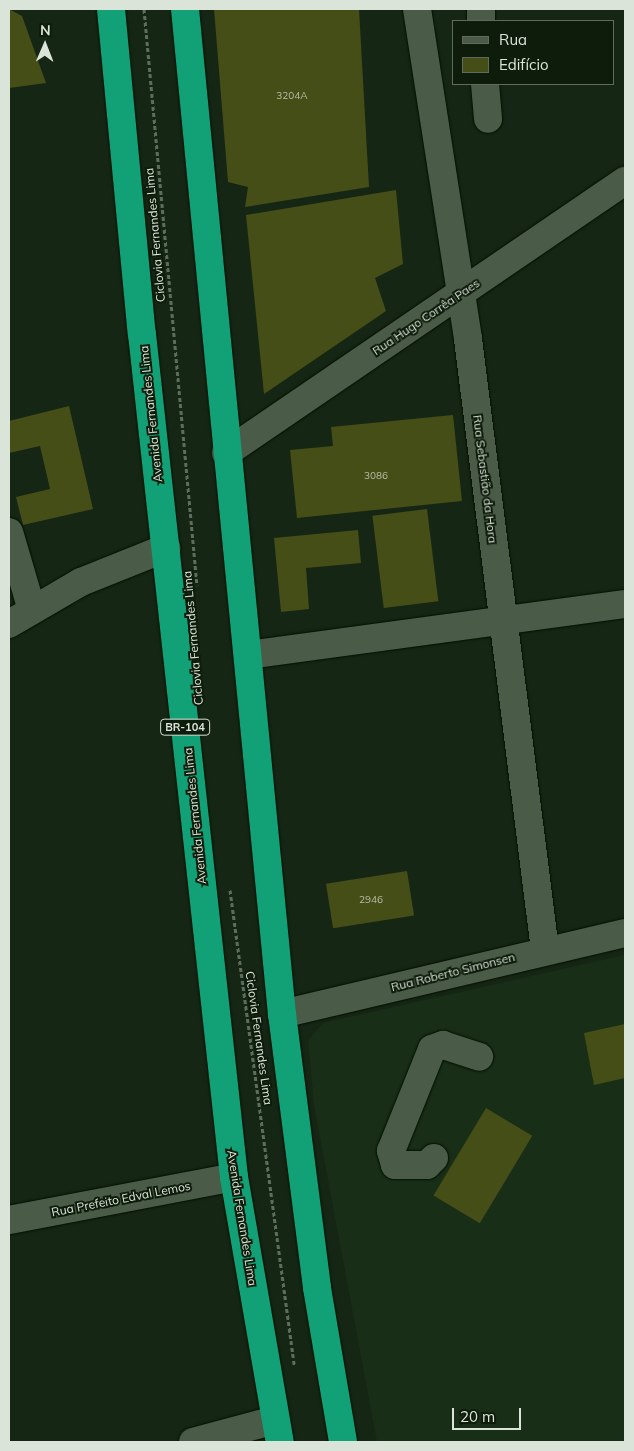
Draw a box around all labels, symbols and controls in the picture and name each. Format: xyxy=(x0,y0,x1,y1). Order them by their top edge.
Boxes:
north arrow xyxy=(20,20,70,70)
legend xyxy=(452,20,614,85)
text: N xyxy=(40,21,51,39)
text: Rua xyxy=(499,30,527,49)
text: Edifício xyxy=(499,55,549,74)
house number: 3204A xyxy=(276,90,308,102)
street label: Ciclovia Fernandes Lima xyxy=(142,167,168,303)
street label: Rua Hugo Corrêa Paes xyxy=(370,276,482,358)
street label: Avenida Fernandes Lima xyxy=(137,345,165,483)
street label: Rua Sebastião da Hora xyxy=(470,414,500,544)
house number: 3086 xyxy=(364,470,388,482)
street label: Ciclovia Fernandes Lima xyxy=(180,570,206,706)
road number: BR-104 xyxy=(160,719,210,736)
street label: Avenida Fernandes Lima xyxy=(181,747,209,885)
house number: 2946 xyxy=(359,894,383,906)
street label: Rua Roberto Simonsen xyxy=(389,950,517,994)
street label: Ciclovia Fernandes Lima xyxy=(242,970,276,1106)
street label: Avenida Fernandes Lima xyxy=(224,1149,260,1287)
street label: Rua Prefeito Edval Lemos xyxy=(50,1178,192,1220)
scale bar xyxy=(454,1398,523,1430)
text: 20 m xyxy=(460,1407,495,1426)

